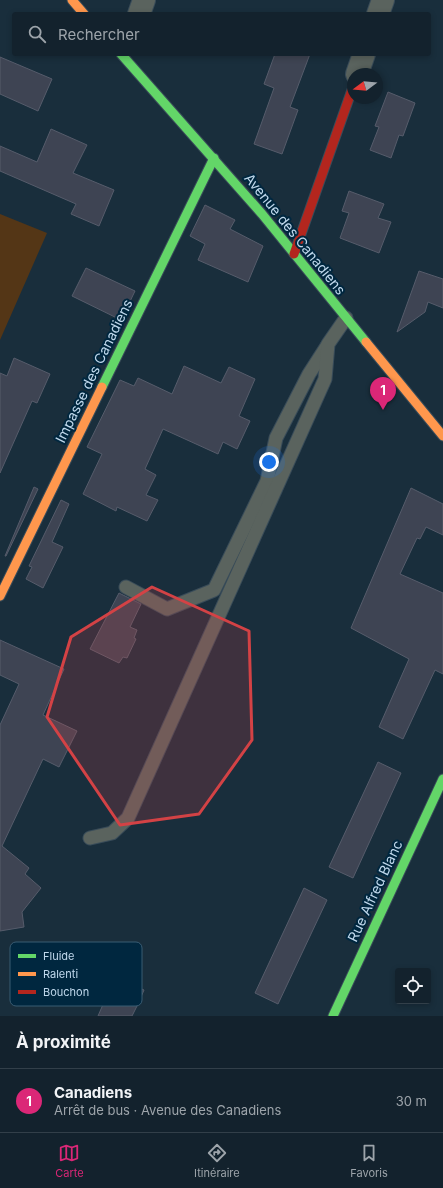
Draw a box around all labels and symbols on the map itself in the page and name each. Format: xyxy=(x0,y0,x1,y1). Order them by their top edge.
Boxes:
north arrow xyxy=(347,68,383,104)
street label: Avenue des Canadiens xyxy=(241,170,350,298)
street label: Impasse des Canadiens xyxy=(51,296,136,445)
pin: 1 xyxy=(370,377,396,410)
your location xyxy=(259,452,279,472)
street label: Rue Alfred Blanc xyxy=(344,837,405,944)
legend xyxy=(10,942,142,1006)
text: Fluide xyxy=(43,949,74,963)
text: Ralenti xyxy=(43,967,78,981)
text: Bouchon xyxy=(43,985,89,999)

